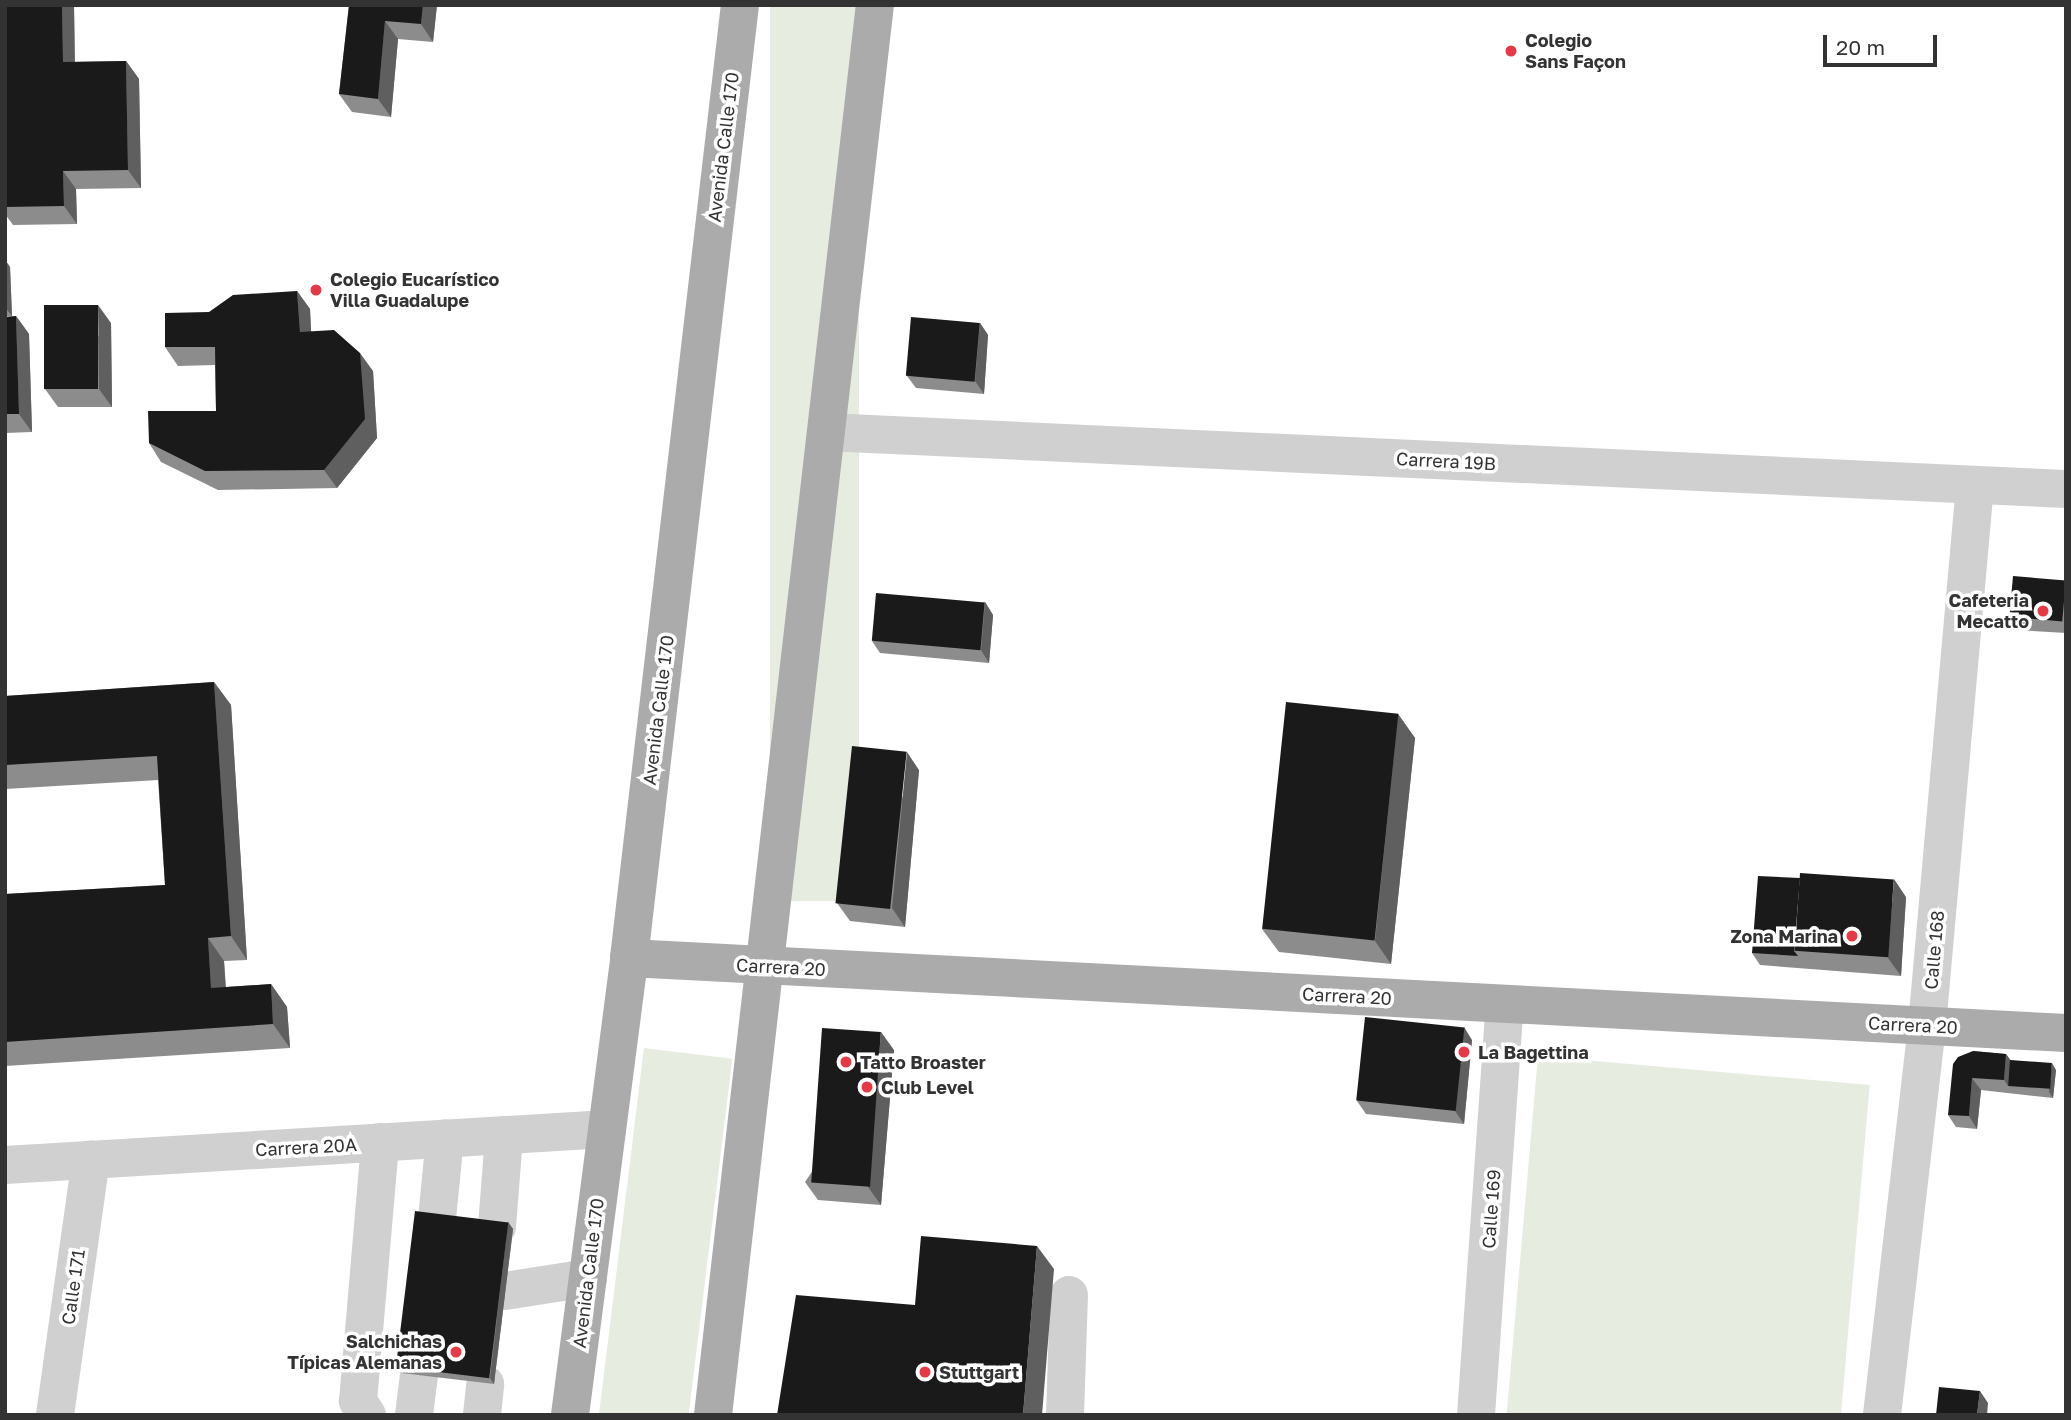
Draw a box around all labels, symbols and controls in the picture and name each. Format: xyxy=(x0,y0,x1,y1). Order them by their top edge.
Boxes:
scale bar xyxy=(1826,21,1940,65)
place label: Colegio Sans Façon xyxy=(1525,30,1626,72)
text: 20 m xyxy=(1836,34,1885,60)
marker: Colegio Sans Façon xyxy=(1503,43,1519,59)
street label: Avenida Calle 170 xyxy=(703,71,743,223)
place label: Colegio Eucarístico Villa Guadalupe xyxy=(330,269,499,312)
marker: Colegio Eucarístico Villa Guadalupe xyxy=(308,282,324,298)
street label: Carrera 19B xyxy=(1396,448,1496,474)
place label: Cafeteria Mecatto xyxy=(1949,590,2029,632)
marker: Cafeteria Mecatto xyxy=(2035,603,2051,619)
street label: Avenida Calle 170 xyxy=(638,634,678,786)
street label: Calle 168 xyxy=(1920,910,1948,990)
place label: Zona Marina xyxy=(1730,925,1838,947)
marker: Zona Marina xyxy=(1844,928,1860,944)
street label: Carrera 20 xyxy=(736,954,826,980)
street label: Carrera 20 xyxy=(1302,983,1392,1009)
street label: Carrera 20 xyxy=(1868,1012,1958,1038)
place label: La Bagettina xyxy=(1478,1041,1589,1063)
marker: La Bagettina xyxy=(1456,1044,1472,1060)
place label: Tatto Broaster xyxy=(860,1051,986,1073)
marker: Tatto Broaster xyxy=(838,1054,854,1070)
place label: Club Level xyxy=(881,1076,974,1098)
marker: Club Level xyxy=(859,1079,875,1095)
street label: Carrera 20A xyxy=(255,1134,357,1160)
street label: Calle 169 xyxy=(1477,1169,1505,1249)
street label: Avenida Calle 170 xyxy=(568,1197,608,1349)
street label: Calle 171 xyxy=(57,1248,89,1326)
place label: Salchichas Típicas Alemanas xyxy=(287,1331,442,1374)
marker: Salchichas Típicas Alemanas xyxy=(448,1344,464,1360)
place label: Stuttgart xyxy=(939,1361,1019,1383)
marker: Stuttgart xyxy=(917,1364,933,1380)

